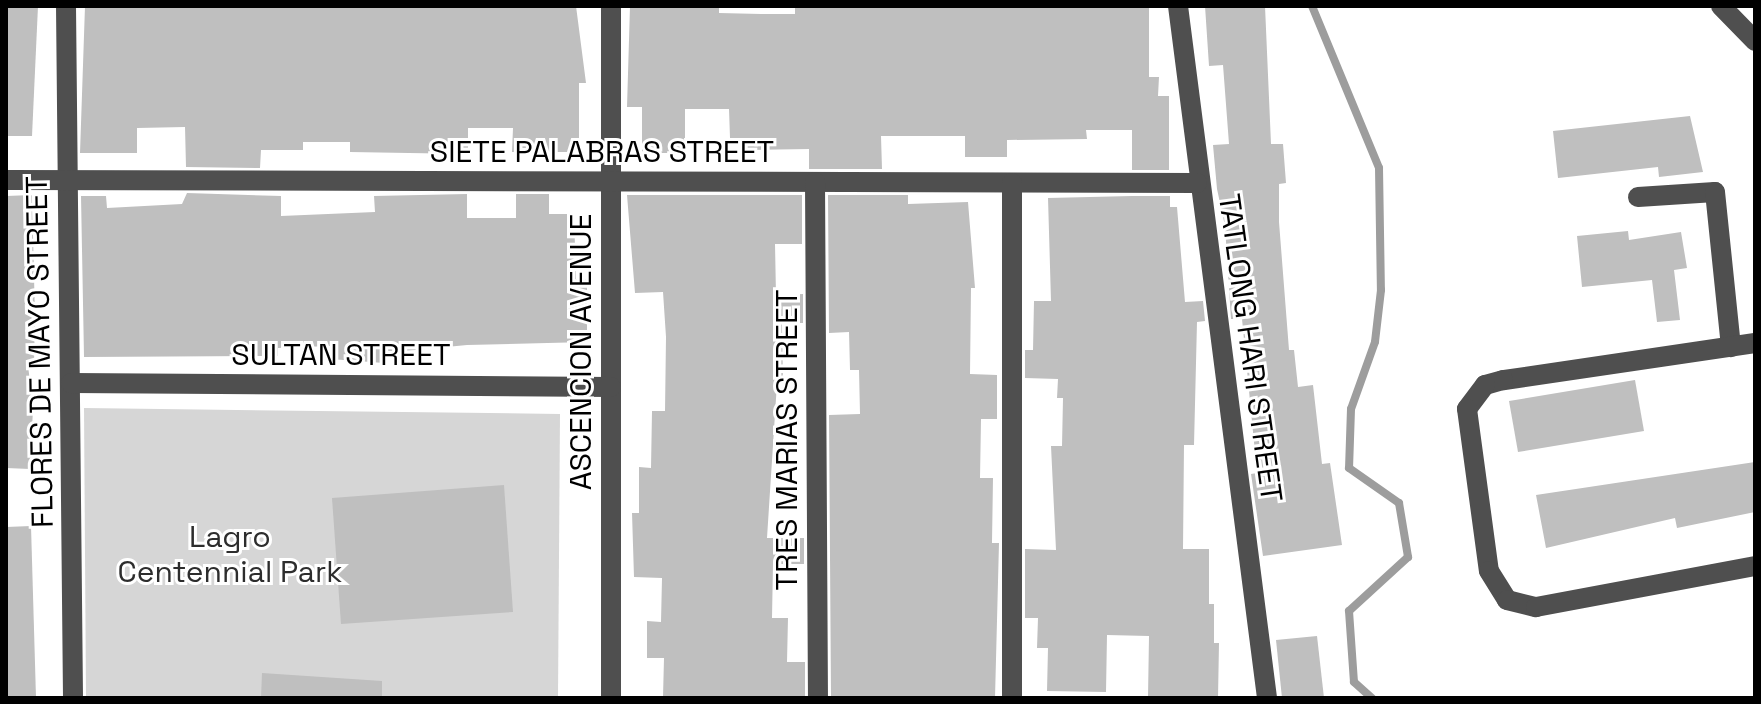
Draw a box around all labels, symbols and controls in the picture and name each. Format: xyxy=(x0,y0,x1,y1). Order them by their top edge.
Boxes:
street label: SIETE PALABRAS STREET xyxy=(430,134,774,170)
street label: FLORES DE MAYO STREET xyxy=(19,176,61,528)
street label: TATLONG HARI STREET xyxy=(1211,192,1289,504)
street label: ASCENCION AVENUE xyxy=(563,213,599,491)
street label: TRES MARIAS STREET xyxy=(769,289,805,591)
street label: SULTAN STREET xyxy=(231,337,451,373)
park label: Lagro Centennial Park xyxy=(118,519,342,590)

